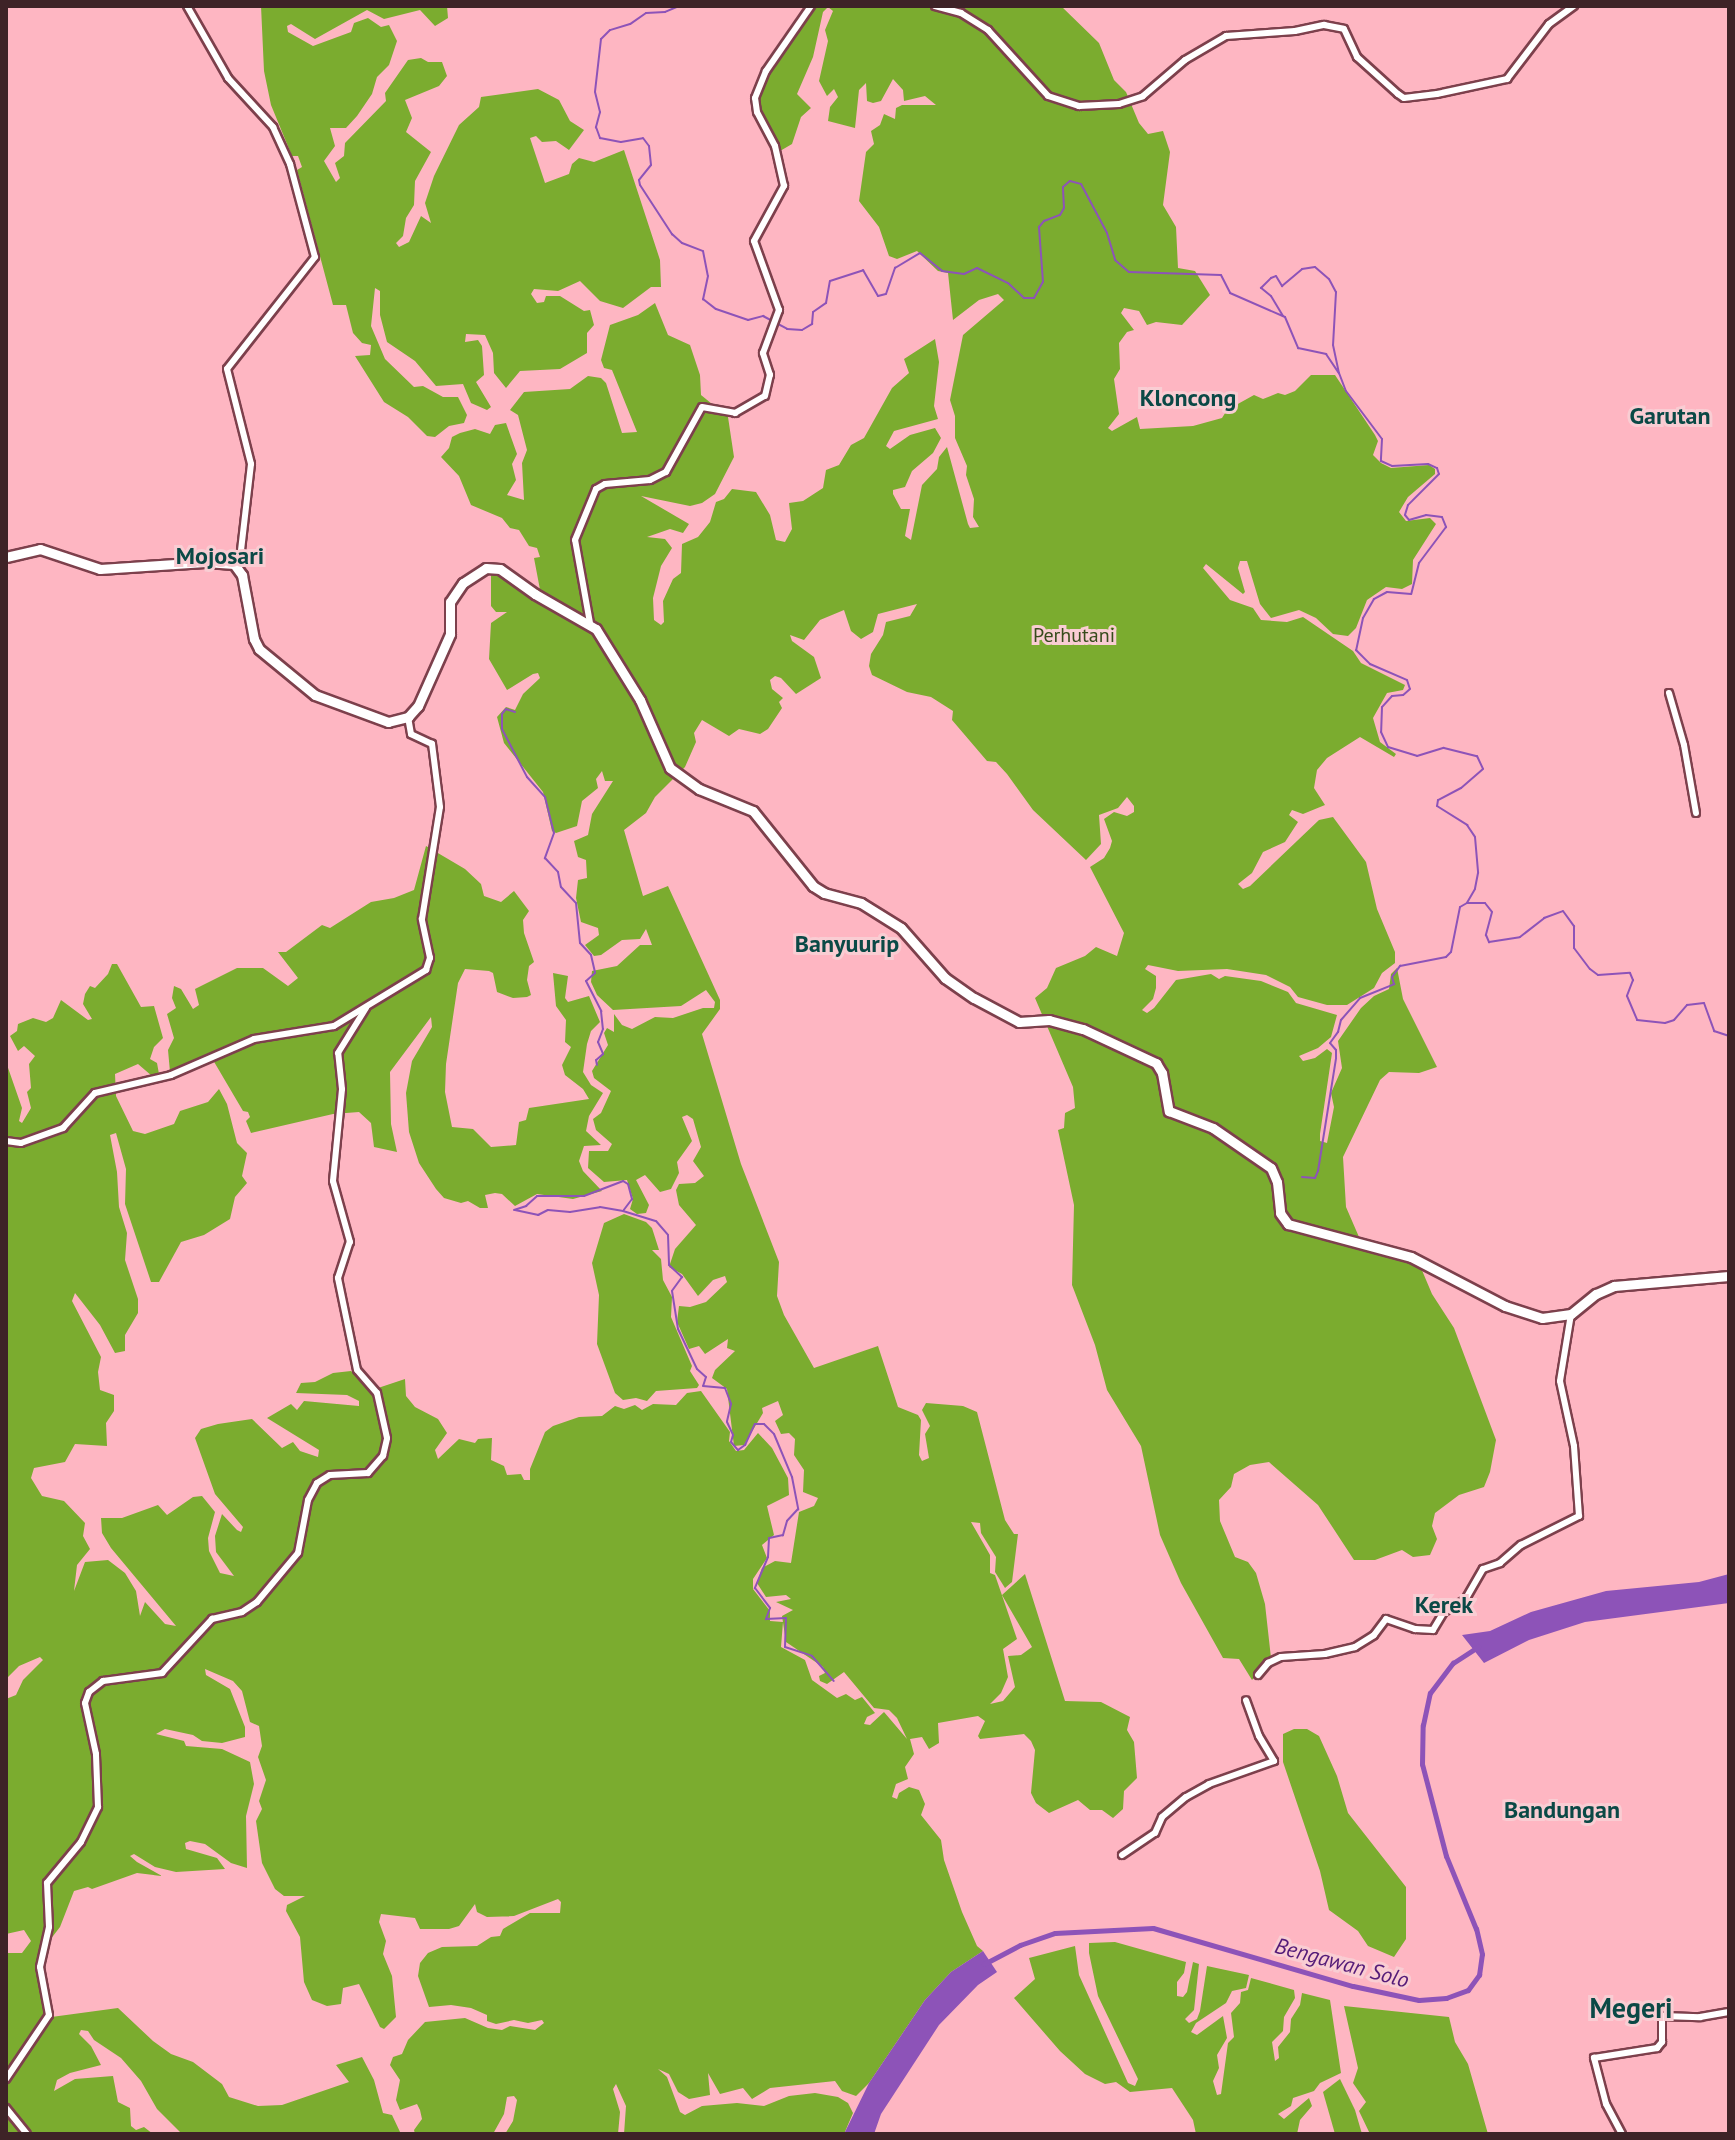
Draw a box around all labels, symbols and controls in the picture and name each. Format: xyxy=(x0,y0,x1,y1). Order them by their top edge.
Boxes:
district label: Kloncong xyxy=(1140,384,1236,412)
district label: Garutan xyxy=(1629,402,1711,430)
district label: Mojosari xyxy=(176,542,264,570)
park label: Perhutani xyxy=(1033,623,1115,647)
district label: Banyuurip xyxy=(795,930,899,958)
district label: Kerek xyxy=(1415,1591,1473,1619)
district label: Bandungan xyxy=(1504,1796,1620,1824)
water label: Bengawan Solo xyxy=(1272,1932,1412,1994)
district label: Megeri xyxy=(1589,1991,1673,2025)

